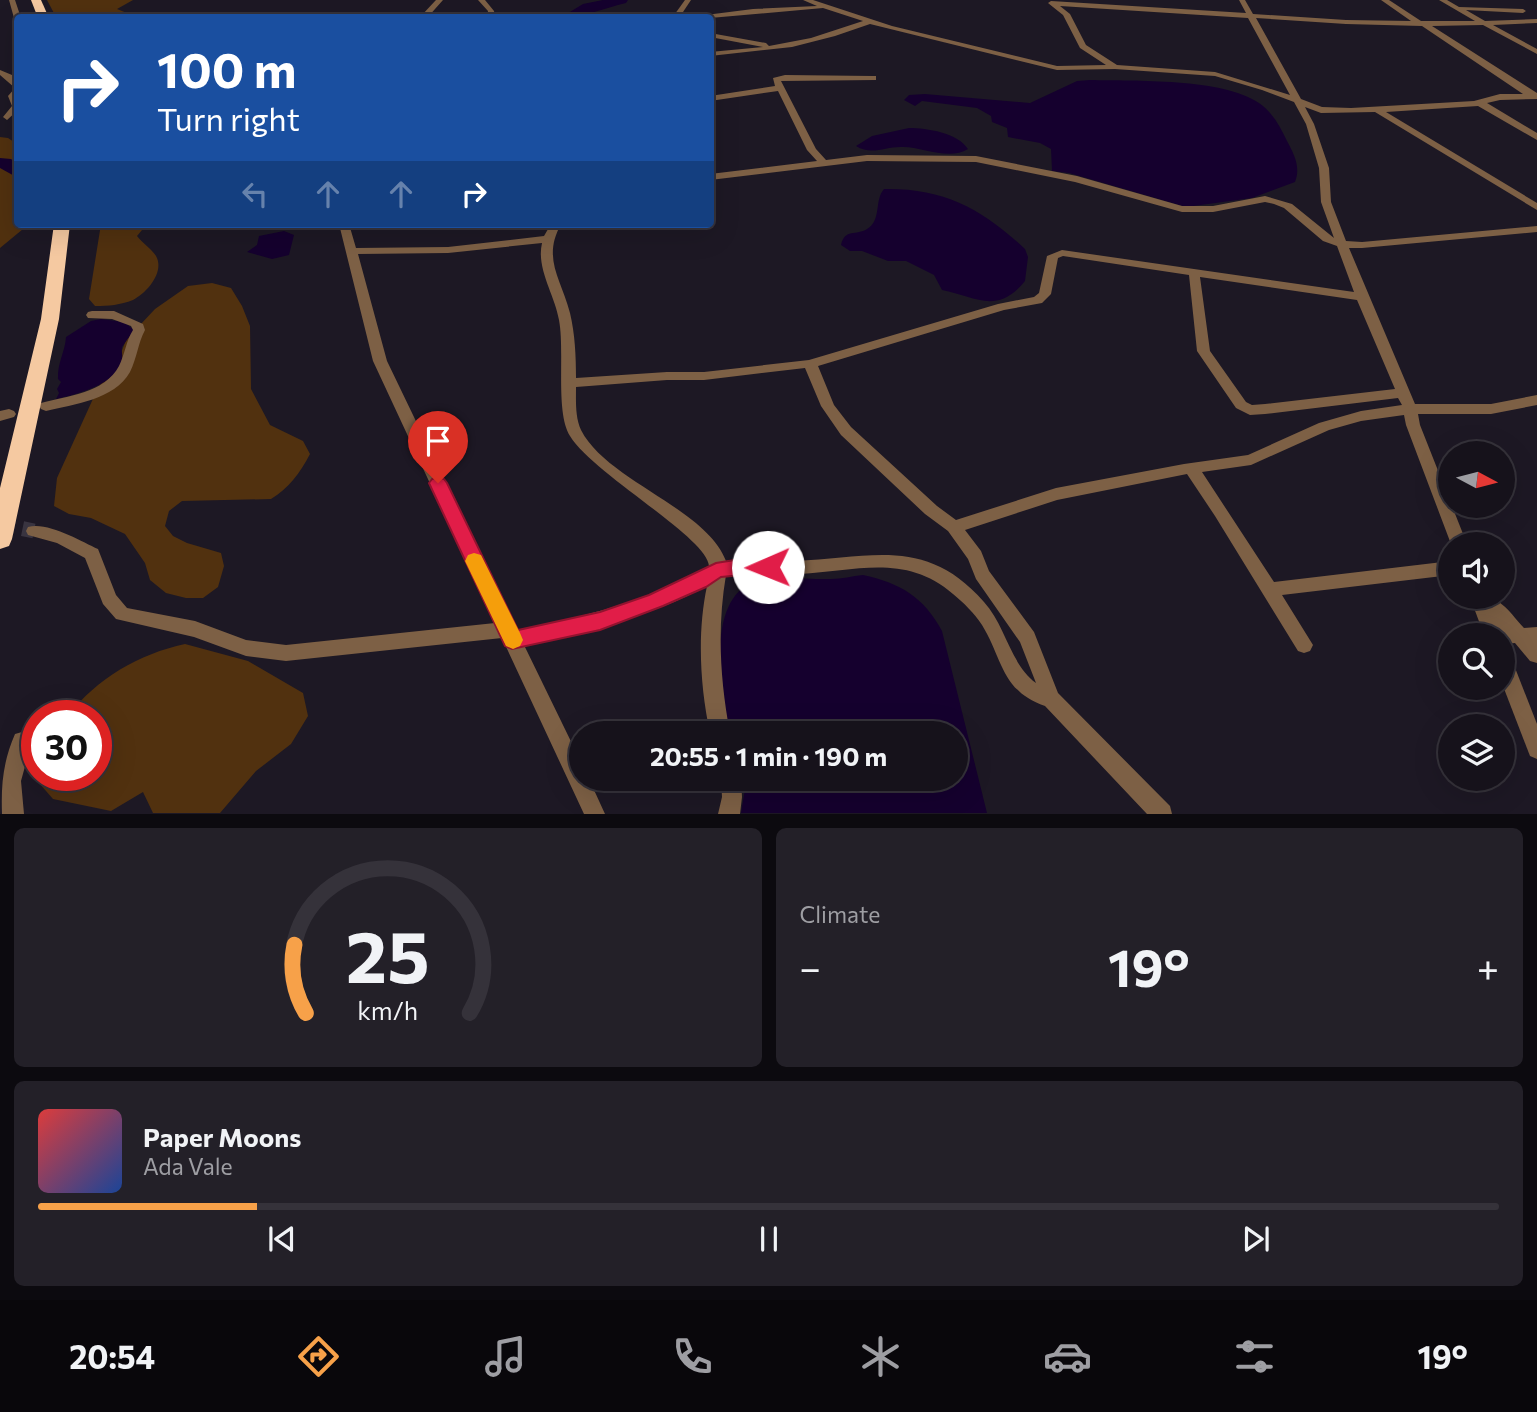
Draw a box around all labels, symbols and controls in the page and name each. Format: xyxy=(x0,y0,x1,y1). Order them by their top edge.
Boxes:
text: 100 m xyxy=(157,38,296,98)
icon: right xyxy=(42,42,133,133)
text: Turn right xyxy=(157,98,300,138)
icon: left xyxy=(236,175,274,213)
icon: ahead xyxy=(309,175,347,213)
icon: ahead xyxy=(382,175,420,213)
icon: right xyxy=(455,175,493,213)
pin xyxy=(408,411,468,483)
icon: arrive xyxy=(419,422,457,460)
north arrow xyxy=(1438,441,1516,518)
map controls xyxy=(1438,441,1515,791)
position arrow xyxy=(731,530,805,604)
button: sound xyxy=(1438,532,1515,609)
button: search xyxy=(1438,623,1515,700)
speed limit sign: 30 xyxy=(21,700,112,791)
button: layers xyxy=(1438,714,1515,791)
text: 20:55 · 1 min · 190 m xyxy=(650,740,887,771)
text: Climate xyxy=(800,900,881,928)
text: 25 xyxy=(346,910,430,999)
text: 19° xyxy=(1108,934,1190,998)
text: − xyxy=(800,943,821,990)
text: + xyxy=(1477,943,1499,990)
text: km/h xyxy=(357,995,418,1025)
text: Paper Moons xyxy=(143,1121,301,1152)
text: Ada Vale xyxy=(143,1152,233,1180)
icon: previous xyxy=(263,1220,301,1258)
icon: pause xyxy=(750,1220,788,1258)
icon: next xyxy=(1237,1220,1275,1258)
icon: directions xyxy=(294,1332,343,1381)
icon: music xyxy=(481,1332,530,1381)
icon: phone xyxy=(668,1332,717,1381)
icon: climate xyxy=(856,1332,905,1381)
icon: car xyxy=(1043,1332,1092,1381)
icon: filters xyxy=(1230,1332,1279,1381)
text: 20:54 xyxy=(69,1336,155,1376)
text: 19° xyxy=(1418,1336,1468,1376)

